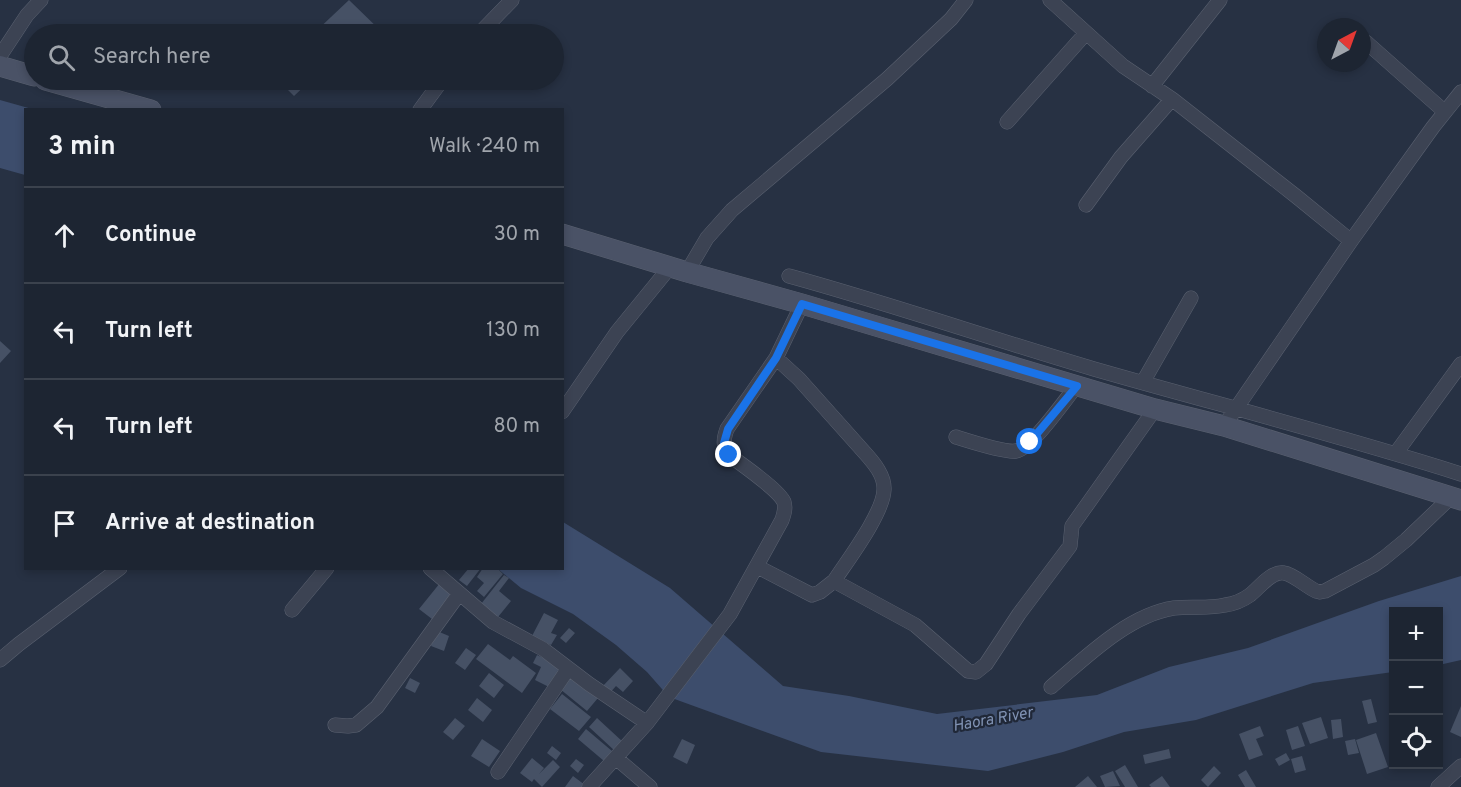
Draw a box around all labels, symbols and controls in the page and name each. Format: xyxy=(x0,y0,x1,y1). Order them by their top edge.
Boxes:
north arrow xyxy=(1317,18,1371,72)
search box xyxy=(24,24,564,90)
icon: search xyxy=(45,41,78,74)
text: Search here xyxy=(93,44,211,71)
text: 3 min xyxy=(48,131,116,164)
text: Walk · 240 m xyxy=(429,134,540,160)
icon: ahead xyxy=(48,219,81,252)
text: Continue xyxy=(105,222,196,249)
text: 30 m xyxy=(494,222,540,248)
icon: left xyxy=(48,315,81,348)
text: Turn left xyxy=(105,318,193,345)
text: 130 m xyxy=(486,318,540,344)
icon: left xyxy=(48,411,81,444)
text: Turn left xyxy=(105,414,193,441)
text: 80 m xyxy=(494,414,540,440)
route start xyxy=(1016,428,1042,454)
route end xyxy=(715,441,741,467)
icon: arrive xyxy=(48,507,81,540)
text: Arrive at destination xyxy=(105,510,315,537)
map controls xyxy=(1389,607,1443,769)
button: + xyxy=(1389,607,1443,661)
button: − xyxy=(1389,661,1443,715)
water label: Haora River xyxy=(951,703,1036,737)
button: locate xyxy=(1389,715,1443,769)

